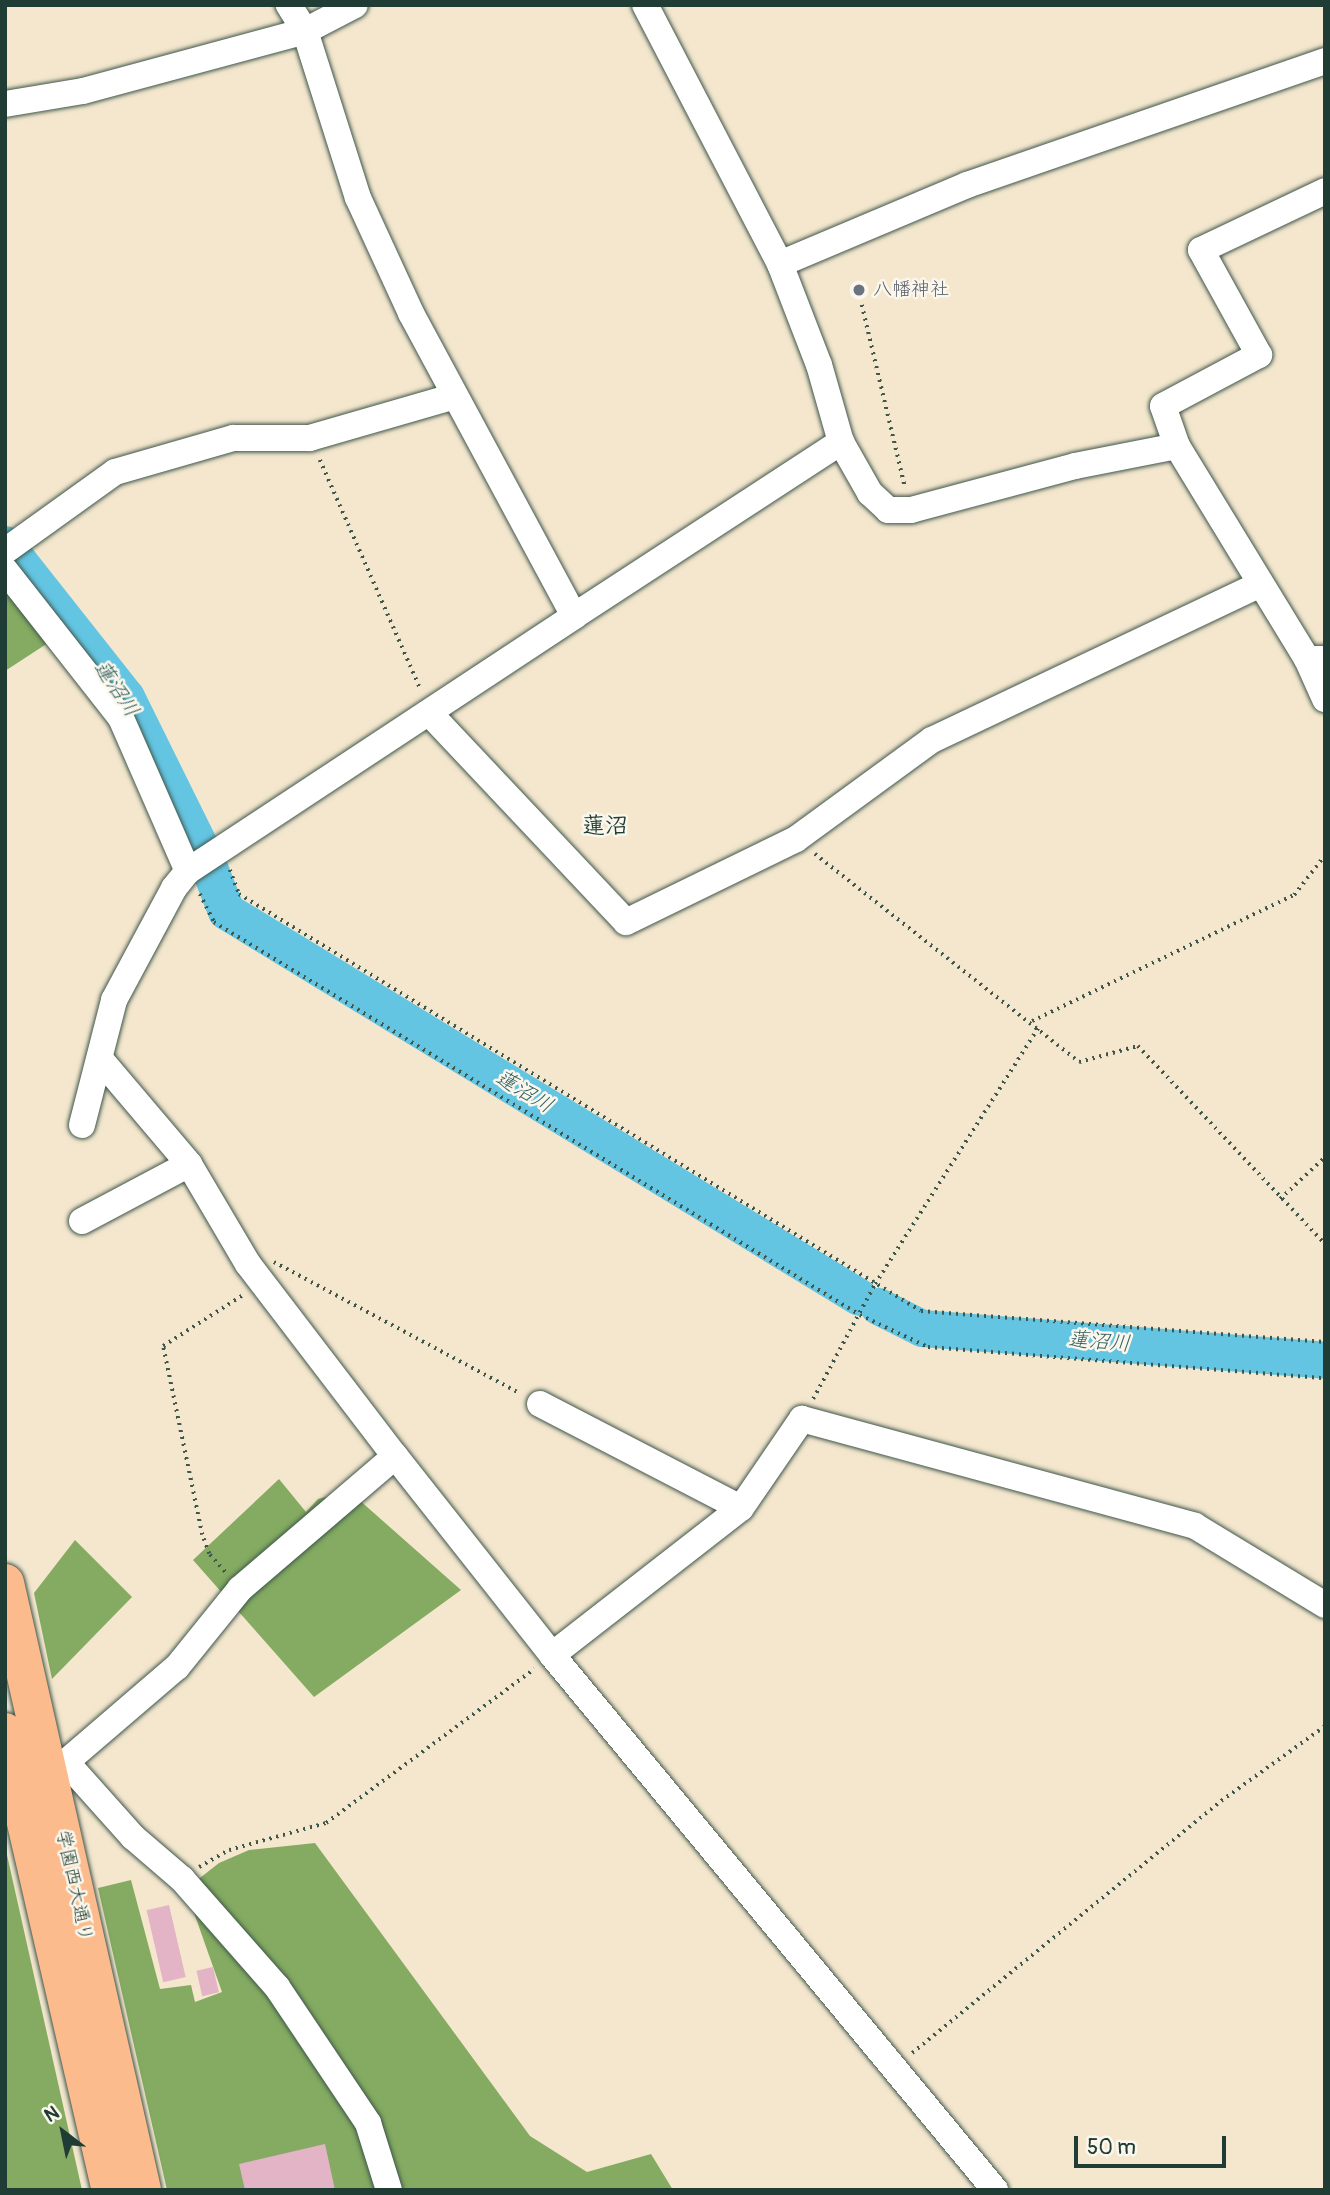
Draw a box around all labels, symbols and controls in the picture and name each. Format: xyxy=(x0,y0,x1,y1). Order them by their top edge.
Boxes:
place label: 八幡神社 xyxy=(873,279,949,301)
marker: 八幡神社 xyxy=(851,282,867,298)
water label: 蓮沼川 xyxy=(88,656,144,722)
district label: 蓮沼 xyxy=(582,812,628,840)
water label: 蓮沼川 xyxy=(491,1065,557,1119)
water label: 蓮沼川 xyxy=(1067,1327,1131,1357)
street label: 学園西大通り xyxy=(51,1828,97,1944)
north arrow xyxy=(28,2097,98,2167)
text: N xyxy=(40,2101,64,2128)
scale bar xyxy=(1078,2122,1230,2166)
text: 50 m xyxy=(1087,2134,1136,2161)

